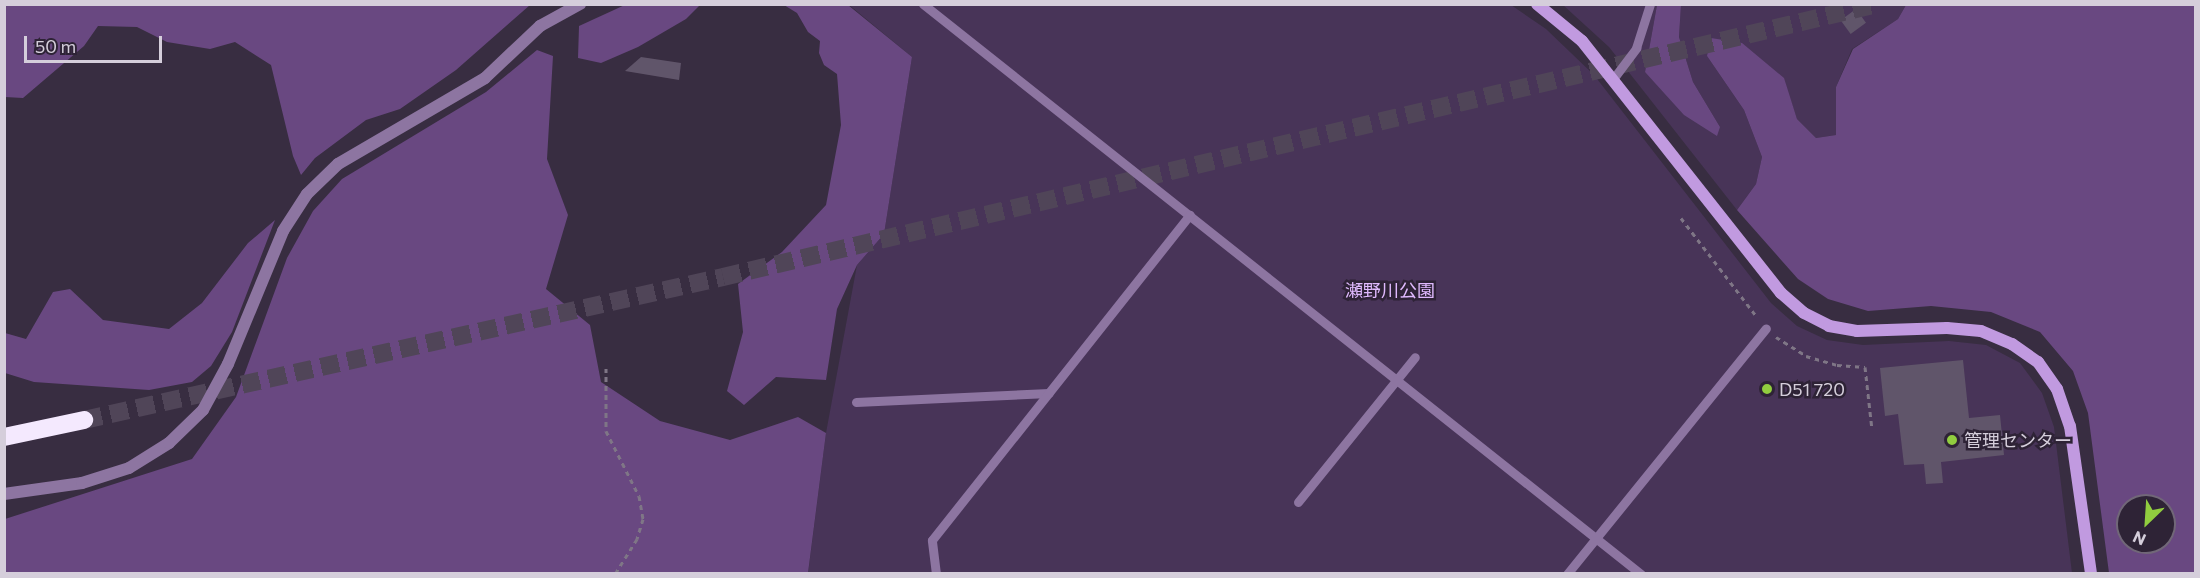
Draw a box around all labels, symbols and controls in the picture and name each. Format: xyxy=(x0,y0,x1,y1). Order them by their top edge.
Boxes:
scale bar xyxy=(27,24,165,62)
text: 50 m xyxy=(35,35,76,57)
park label: 瀬野川公園 xyxy=(1345,279,1435,301)
place label: D51 720 xyxy=(1779,378,1845,400)
marker: D51 720 xyxy=(1760,382,1774,396)
place label: 管理センター xyxy=(1964,429,2072,451)
marker: 管理センター xyxy=(1945,433,1959,447)
north arrow xyxy=(2116,494,2176,554)
text: N xyxy=(2130,528,2148,550)

